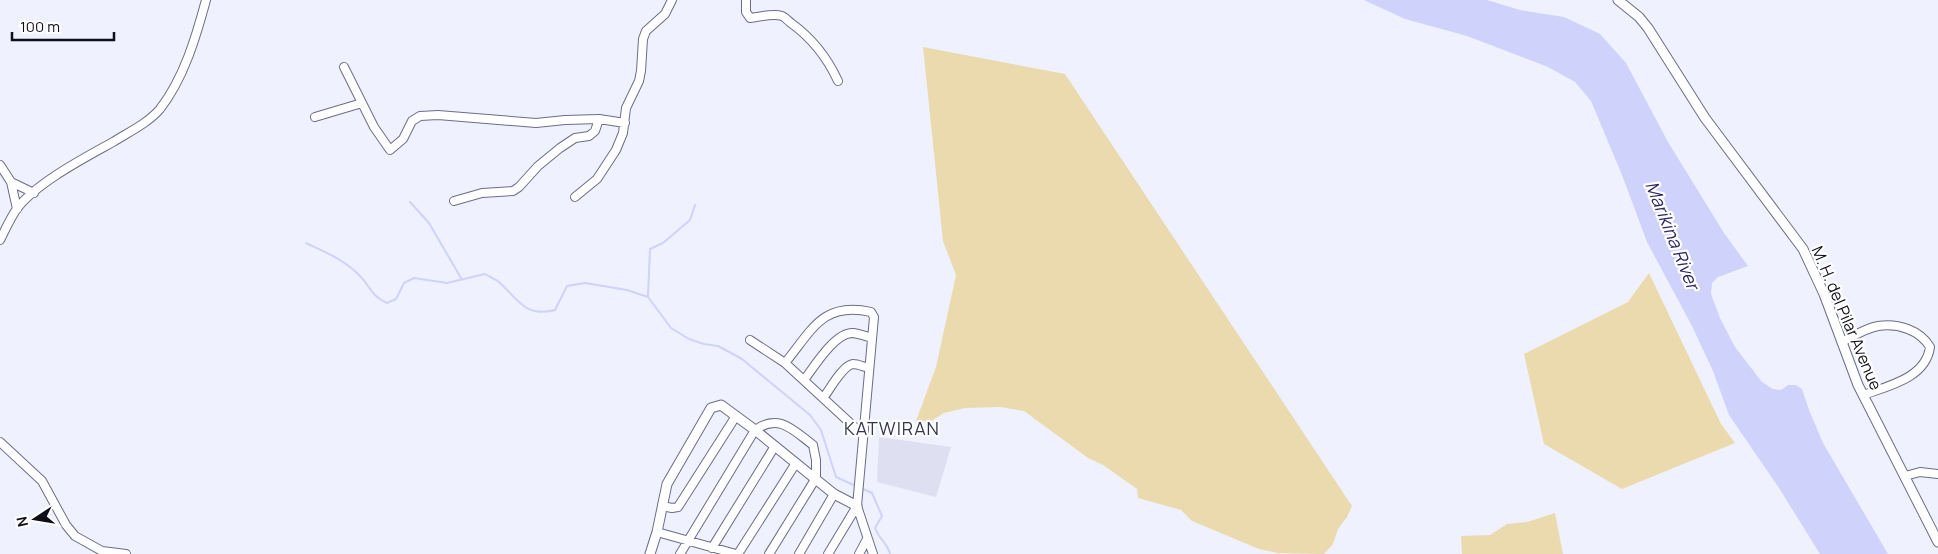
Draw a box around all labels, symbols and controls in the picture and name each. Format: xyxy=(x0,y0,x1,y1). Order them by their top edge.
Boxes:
scale bar xyxy=(12,10,115,42)
text: 100 m xyxy=(20,16,60,37)
water label: Marikina River xyxy=(1640,177,1707,295)
street label: M. H. del Pilar Avenue xyxy=(1807,243,1887,393)
district label: KATWIRAN xyxy=(844,416,940,440)
north arrow xyxy=(10,494,60,544)
text: N xyxy=(11,515,32,529)

